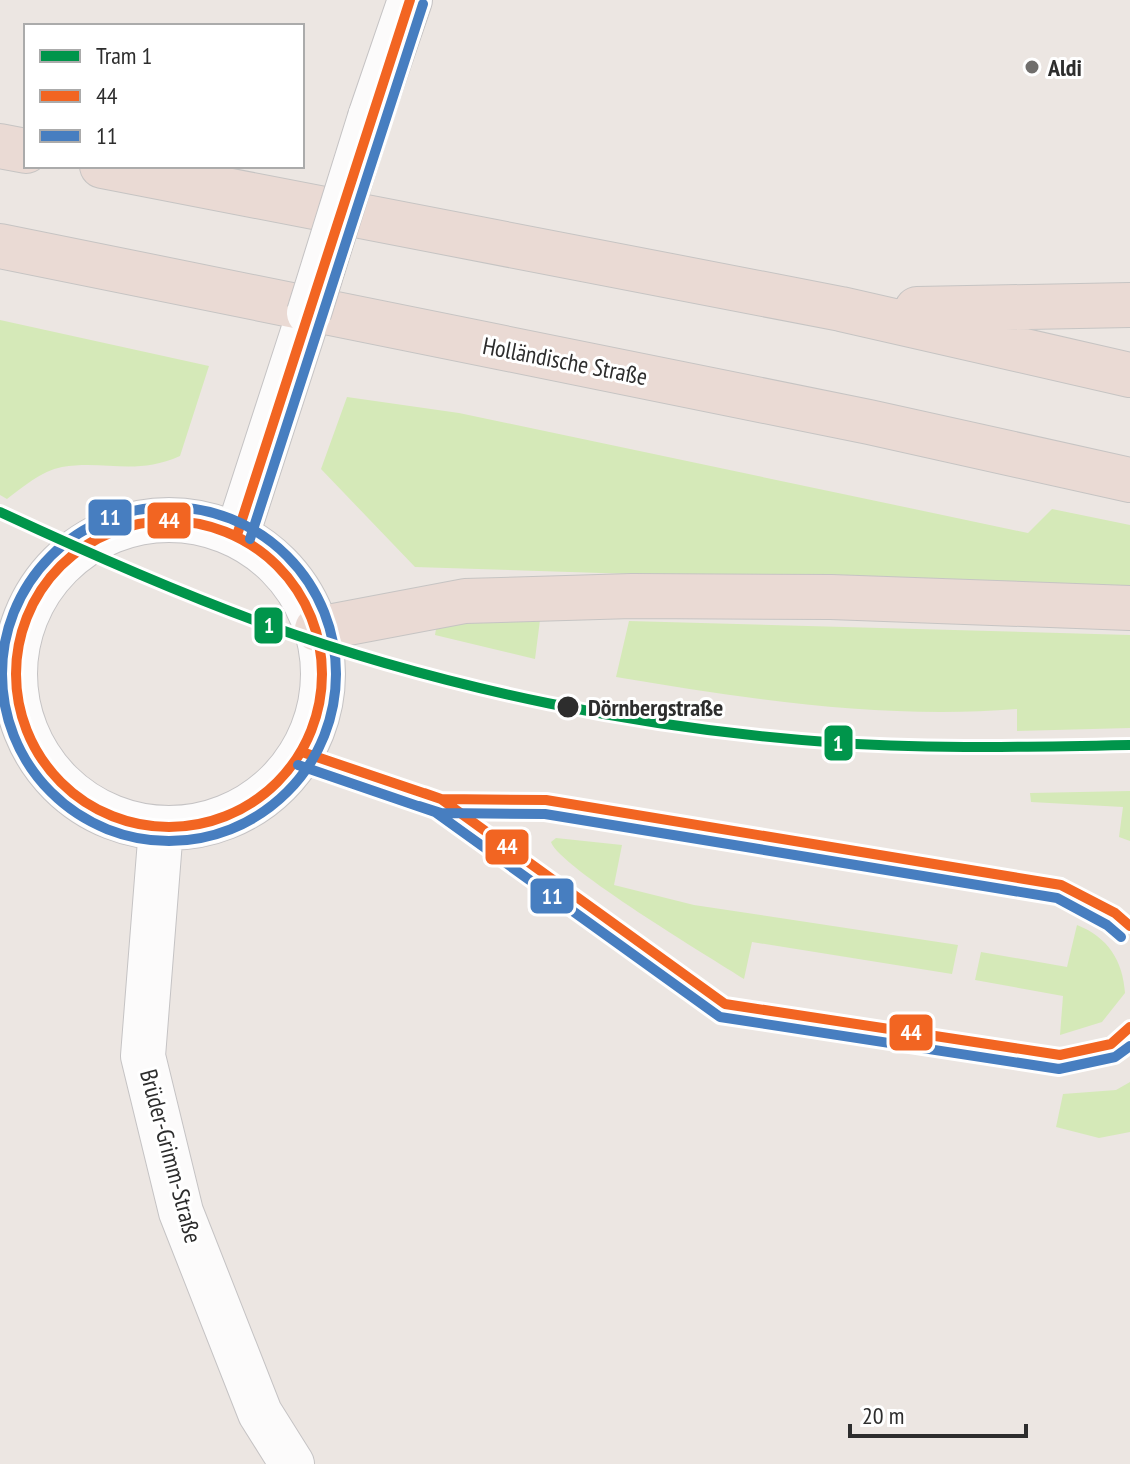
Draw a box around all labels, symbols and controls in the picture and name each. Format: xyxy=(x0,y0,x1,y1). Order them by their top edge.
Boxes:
legend xyxy=(24,24,304,168)
text: Tram 1 xyxy=(96,40,152,71)
place label: Aldi xyxy=(1047,52,1082,83)
marker: Aldi xyxy=(1023,58,1041,76)
text: 44 xyxy=(96,80,118,111)
text: 11 xyxy=(96,120,118,151)
street label: Holländische Straße xyxy=(480,330,650,392)
line badge: 11 xyxy=(87,498,133,537)
line badge: 44 xyxy=(146,501,192,540)
text: 11 xyxy=(99,503,121,531)
text: 44 xyxy=(158,506,180,534)
line badge: 1 xyxy=(253,606,284,645)
text: 1 xyxy=(264,611,274,639)
place label: Dörnbergstraße xyxy=(588,692,723,723)
marker: Dörnbergstraße xyxy=(555,694,581,720)
line badge: 1 xyxy=(823,724,854,762)
text: 1 xyxy=(833,729,843,757)
line badge: 44 xyxy=(484,828,530,866)
text: 44 xyxy=(496,832,518,860)
line badge: 11 xyxy=(529,877,575,915)
text: 11 xyxy=(541,882,563,910)
line badge: 44 xyxy=(888,1013,934,1052)
text: 44 xyxy=(900,1018,922,1046)
street label: Brüder-Grimm-Straße xyxy=(133,1066,209,1246)
scale bar xyxy=(850,1388,1026,1438)
text: 20 m xyxy=(862,1400,904,1431)

